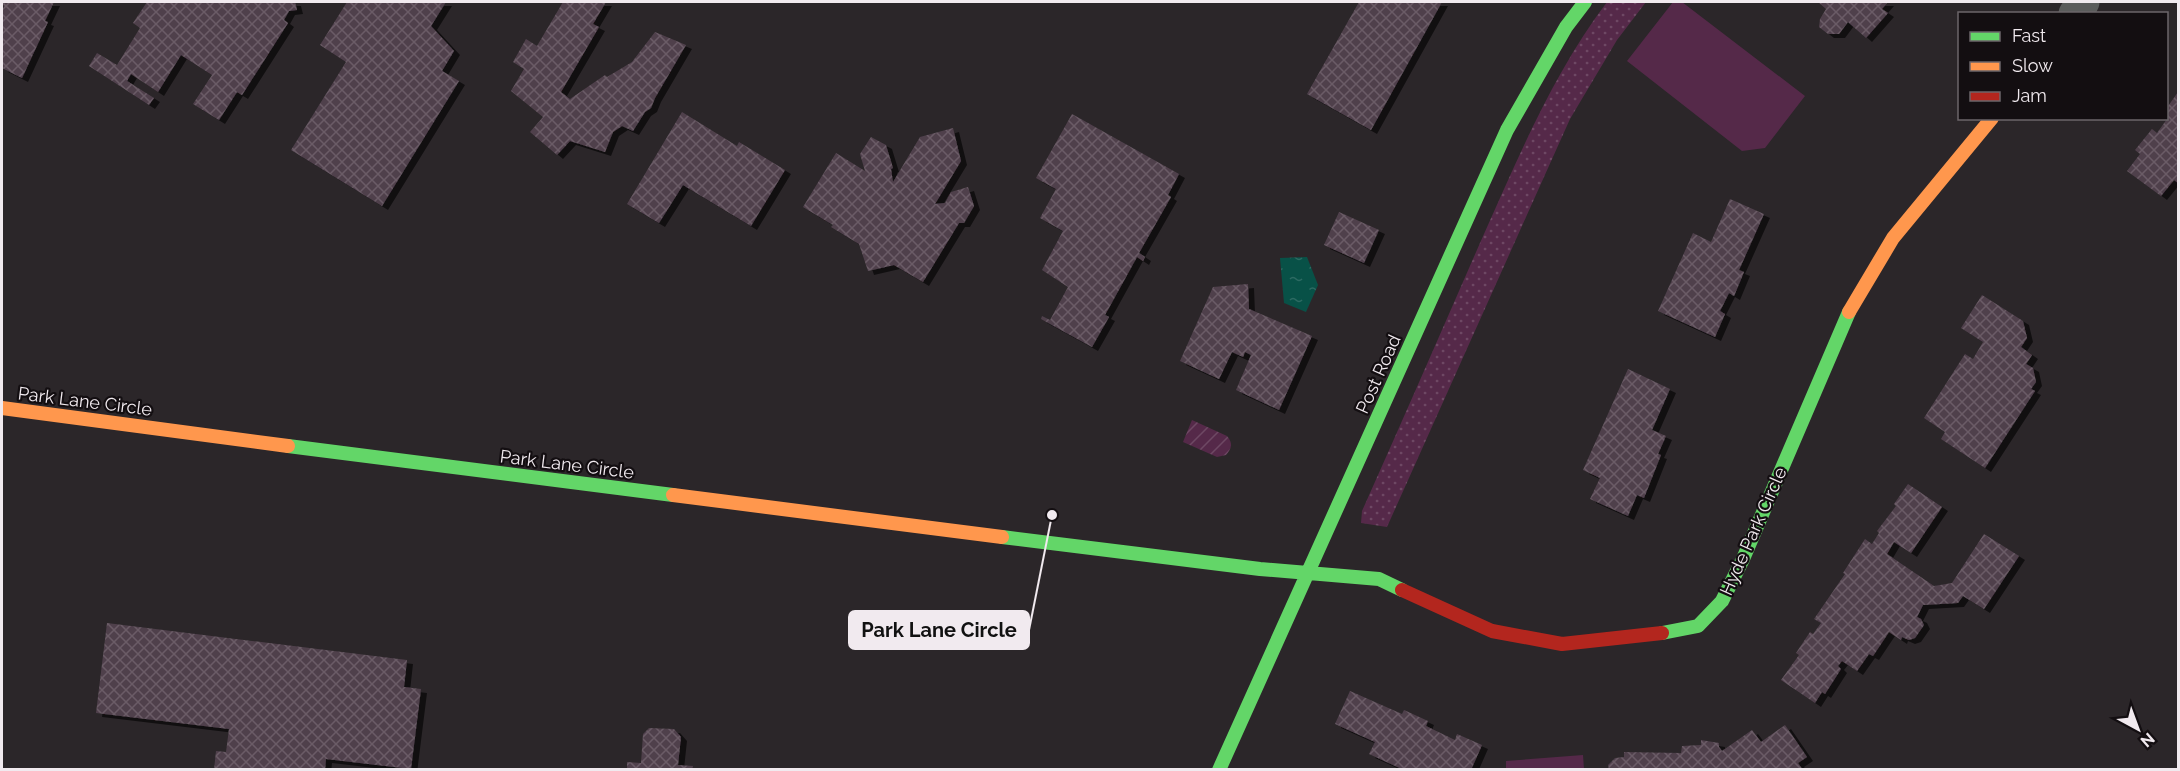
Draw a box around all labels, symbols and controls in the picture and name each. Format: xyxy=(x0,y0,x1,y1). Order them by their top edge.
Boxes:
legend xyxy=(1958,12,2168,120)
text: Fast xyxy=(2012,25,2046,46)
text: Slow xyxy=(2012,55,2053,76)
text: Jam xyxy=(2012,85,2047,106)
street label: Post Road xyxy=(1351,331,1405,417)
street label: Park Lane Circle xyxy=(17,382,154,420)
street label: Park Lane Circle xyxy=(499,445,636,483)
street label: Hyde Park Circle xyxy=(1715,463,1791,598)
callout: Park Lane Circle xyxy=(849,611,1029,649)
text: Park Lane Circle xyxy=(861,618,1017,642)
north arrow xyxy=(2108,699,2168,759)
text: N xyxy=(2137,729,2158,751)

